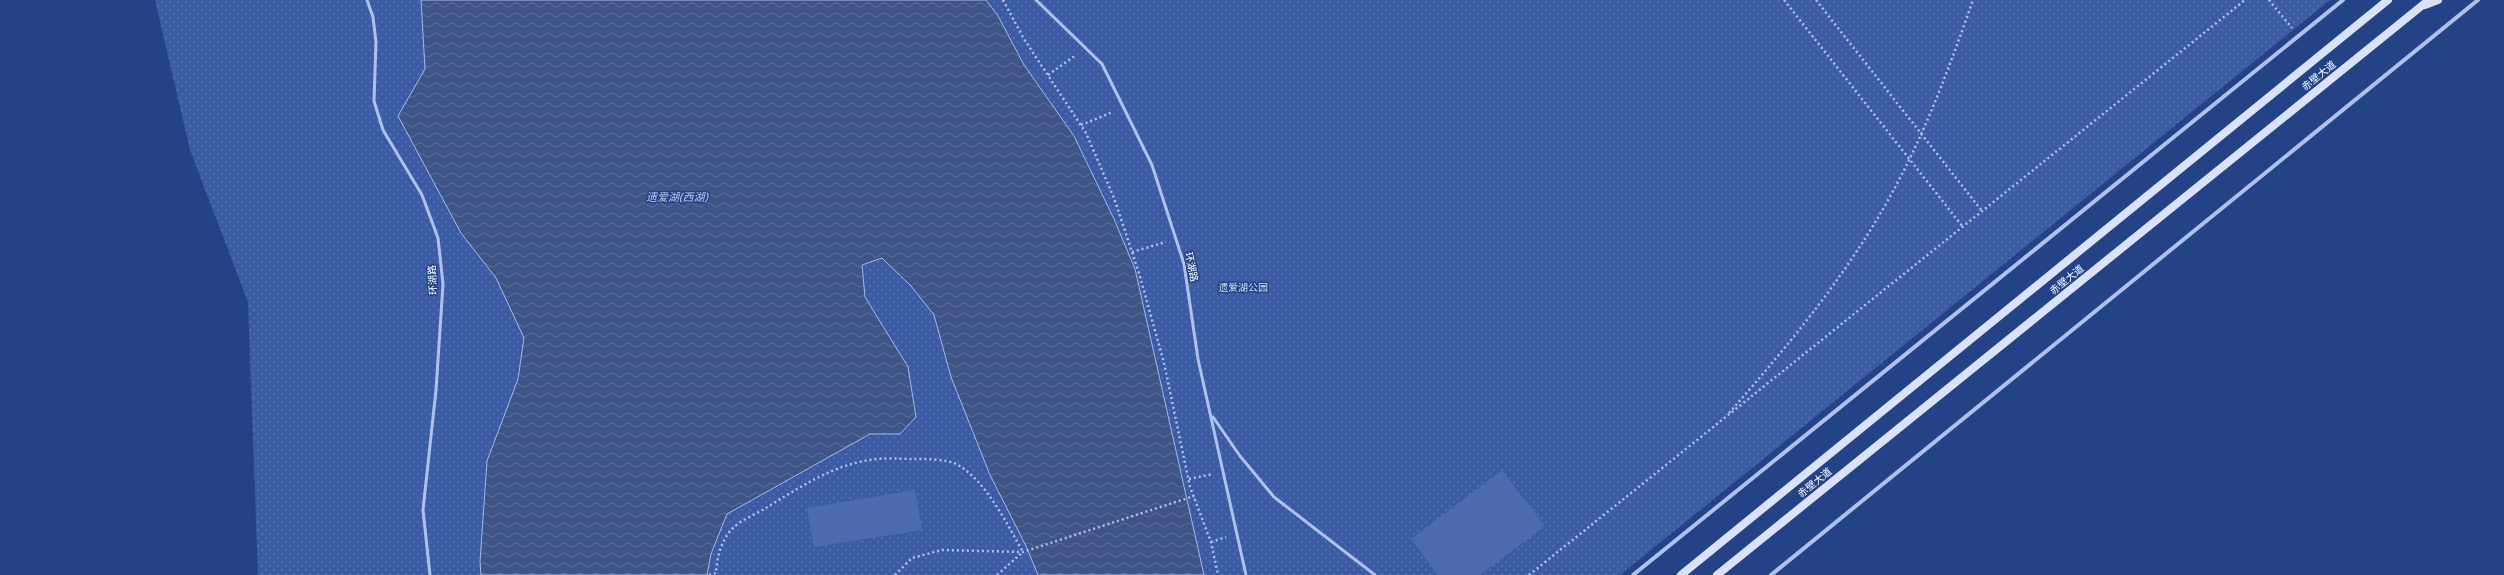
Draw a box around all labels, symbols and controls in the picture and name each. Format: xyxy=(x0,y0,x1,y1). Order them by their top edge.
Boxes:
street label: 赤壁大道 xyxy=(2300,59,2338,93)
water label: 遗爱湖(西湖) xyxy=(646,191,709,204)
street label: 环湖路 xyxy=(1182,251,1200,283)
street label: 赤壁大道 xyxy=(2048,263,2086,297)
street label: 环湖路 xyxy=(426,265,440,295)
park label: 遗爱湖公园 xyxy=(1218,282,1268,294)
street label: 赤壁大道 xyxy=(1796,466,1834,500)

